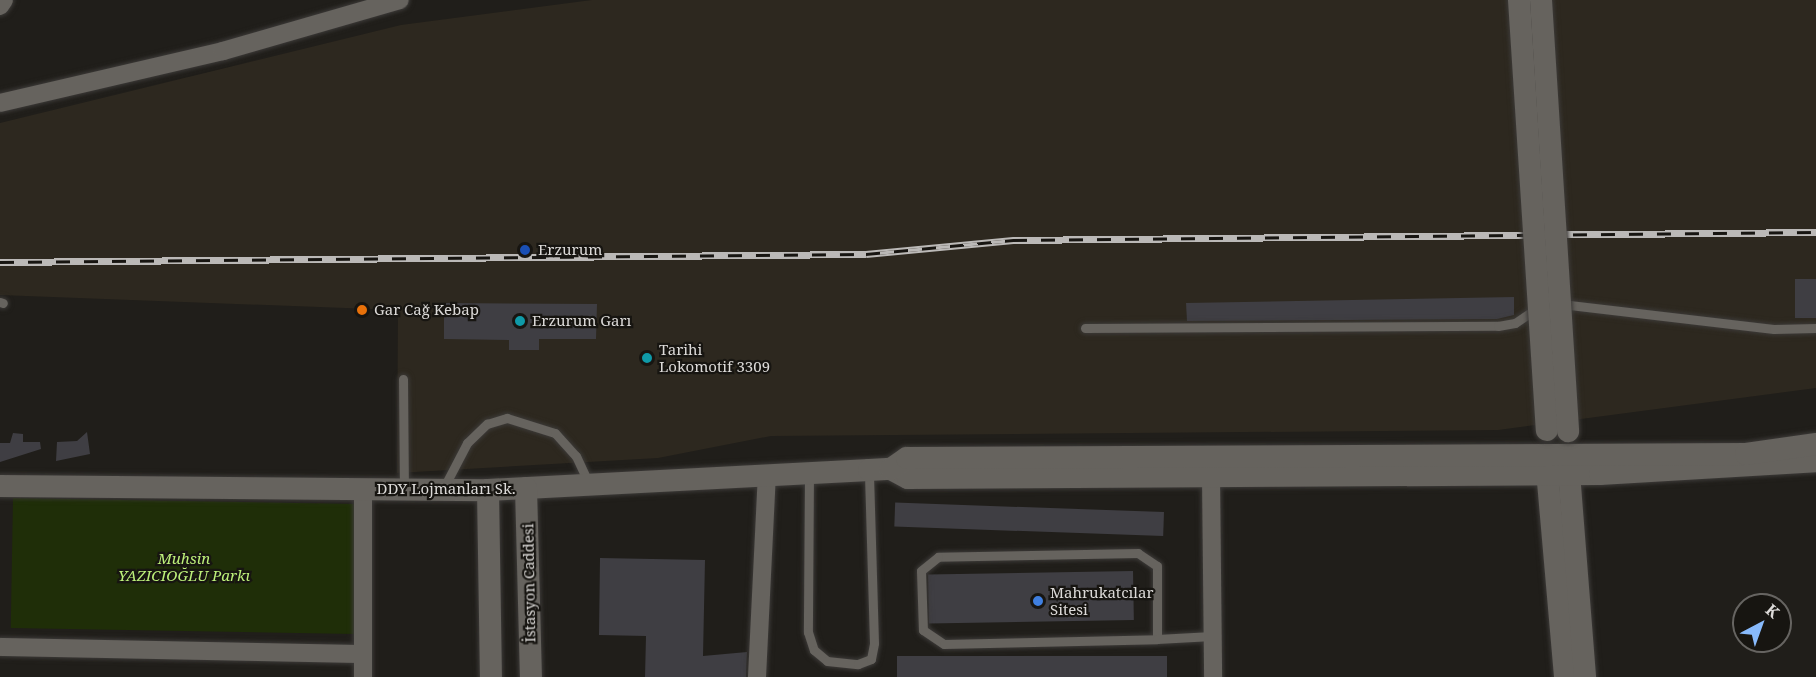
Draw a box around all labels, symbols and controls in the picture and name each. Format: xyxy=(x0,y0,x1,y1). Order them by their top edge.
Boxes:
marker: Erzurum xyxy=(516,241,534,259)
place label: Erzurum xyxy=(538,241,602,259)
place label: Gar Cağ Kebap xyxy=(374,301,479,319)
marker: Gar Cağ Kebap xyxy=(355,303,369,317)
place label: Erzurum Garı xyxy=(532,312,631,330)
marker: Erzurum Garı xyxy=(513,314,527,328)
place label: Tarihi Lokomotif 3309 xyxy=(659,340,770,375)
marker: Tarihi Lokomotif 3309 xyxy=(640,351,654,365)
street label: DDY Lojmanları Sk. xyxy=(377,480,515,498)
street label: İstasyon Caddesi xyxy=(519,523,539,643)
park label: Muhsin YAZICIOĞLU Parkı xyxy=(118,549,250,584)
place label: Mahrukatcılar Sitesi xyxy=(1050,583,1153,618)
north arrow xyxy=(1732,593,1792,653)
marker: Mahrukatcılar Sitesi xyxy=(1031,594,1045,608)
text: K xyxy=(1761,599,1784,623)

